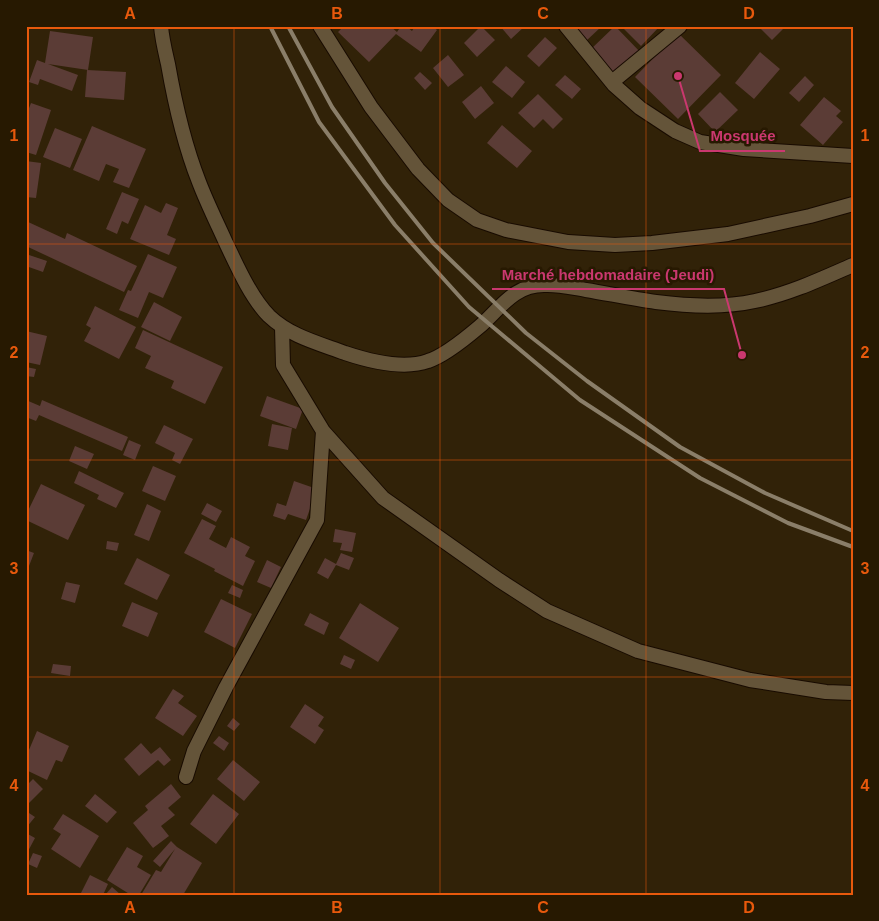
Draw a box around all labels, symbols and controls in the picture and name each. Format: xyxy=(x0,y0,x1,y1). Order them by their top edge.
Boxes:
text: A xyxy=(124,5,136,22)
text: B xyxy=(331,5,343,22)
text: C xyxy=(537,5,549,22)
text: D xyxy=(743,5,755,22)
callout: Mosquée xyxy=(700,121,785,151)
text: 1 xyxy=(10,127,19,144)
text: Mosquée xyxy=(710,127,776,144)
text: 1 xyxy=(861,127,870,144)
callout: Marché hebdomadaire (Jeudi) xyxy=(492,259,724,289)
text: Marché hebdomadaire (Jeudi) xyxy=(502,266,714,283)
text: 2 xyxy=(10,344,19,361)
text: 2 xyxy=(861,344,870,361)
text: 3 xyxy=(10,560,19,577)
text: 3 xyxy=(861,560,870,577)
text: 4 xyxy=(10,777,19,794)
text: 4 xyxy=(861,777,870,794)
text: A xyxy=(124,899,136,916)
text: B xyxy=(331,899,343,916)
text: C xyxy=(537,899,549,916)
text: D xyxy=(743,899,755,916)

